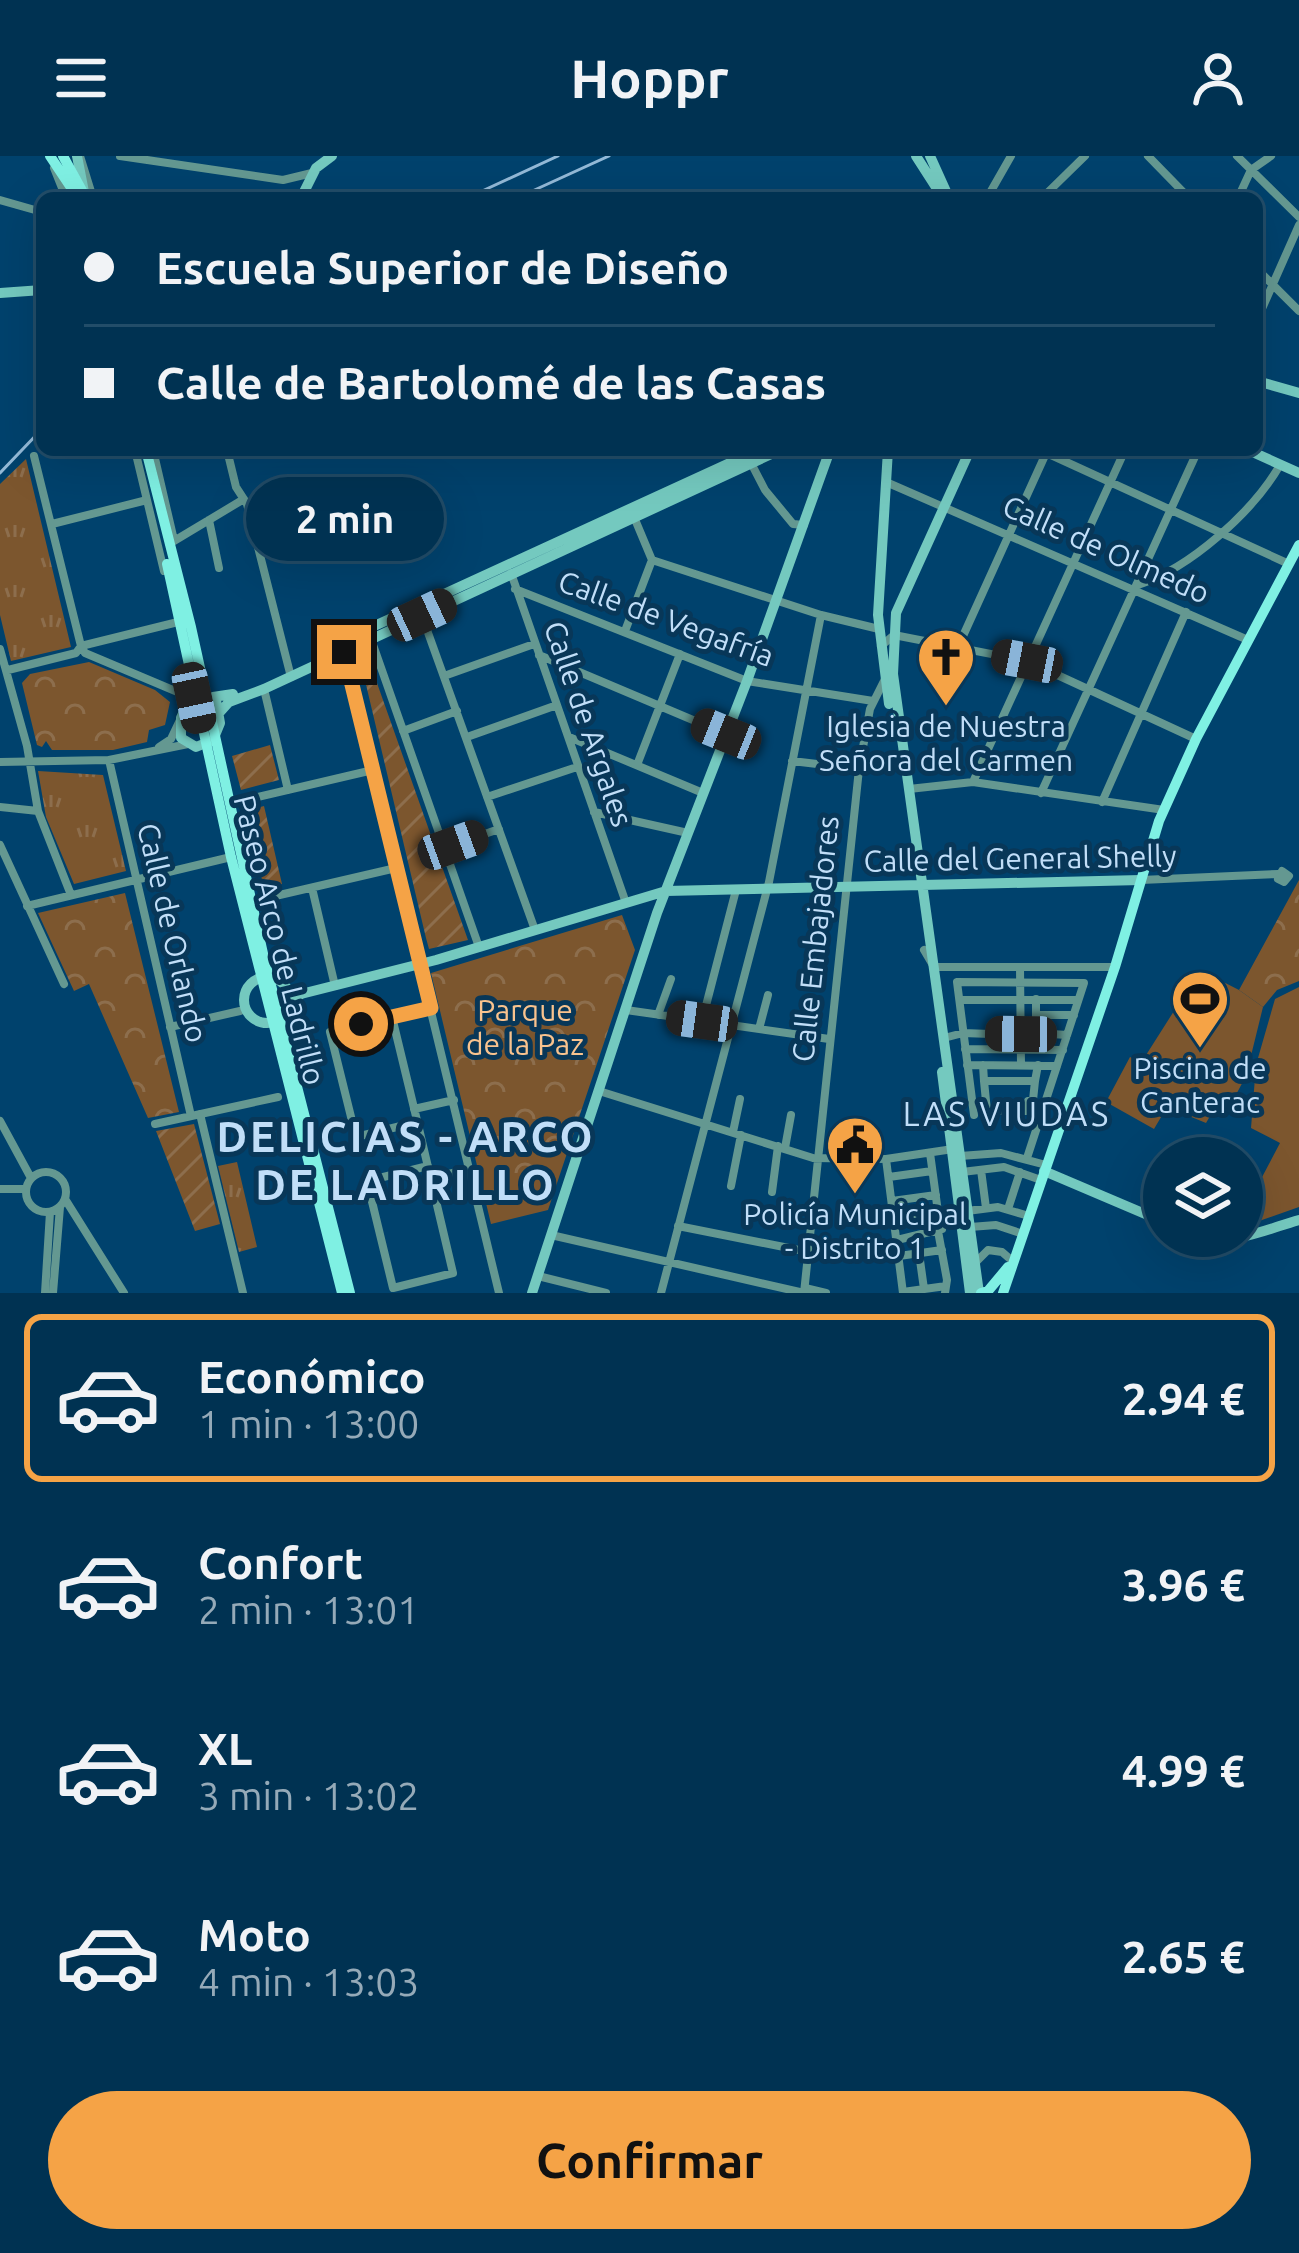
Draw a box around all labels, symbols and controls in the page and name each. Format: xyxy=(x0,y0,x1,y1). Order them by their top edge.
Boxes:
icon: menu xyxy=(48,45,114,111)
icon: person xyxy=(1185,45,1251,111)
text: Hoppr xyxy=(570,48,729,108)
text: Escuela Superior de Diseño xyxy=(156,242,729,293)
text: Calle de Bartolomé de las Casas xyxy=(156,357,826,408)
callout: 2 min xyxy=(245,478,443,562)
street label: Calle de Olmedo xyxy=(998,488,1215,610)
text: 2 min xyxy=(296,497,394,540)
street label: Calle de Vegafría xyxy=(554,563,779,673)
car xyxy=(382,583,462,647)
street label: Calle de Argales xyxy=(538,617,640,831)
route end xyxy=(317,625,371,679)
church icon: Iglesia de Nuestra Señora del Carmen xyxy=(915,626,977,708)
car xyxy=(988,636,1066,686)
car xyxy=(169,659,219,737)
car xyxy=(686,704,766,764)
place label: Iglesia de Nuestra Señora del Carmen xyxy=(819,709,1073,777)
street label: Paseo Arco de Ladrillo xyxy=(228,791,332,1088)
street label: Calle Embajadores xyxy=(785,814,845,1064)
car xyxy=(413,816,493,874)
street label: Calle de Orlando xyxy=(131,820,215,1046)
street label: Calle del General Shelly xyxy=(863,838,1177,878)
sports icon: Piscina de Canterac xyxy=(1169,968,1231,1050)
park label: Parque de la Paz xyxy=(466,993,584,1061)
route start xyxy=(334,997,388,1051)
car xyxy=(664,998,740,1044)
car xyxy=(985,1015,1057,1053)
place label: Piscina de Canterac xyxy=(1133,1051,1267,1119)
district label: LAS VIUDAS xyxy=(903,1095,1111,1132)
district label: DELICIAS - ARCO DE LADRILLO xyxy=(216,1113,596,1208)
public building icon: Policía Municipal - Distrito 1 xyxy=(824,1114,886,1196)
map controls xyxy=(1143,1137,1263,1257)
button: layers xyxy=(1143,1137,1263,1257)
place label: Policía Municipal - Distrito 1 xyxy=(743,1197,967,1265)
icon: car xyxy=(54,1344,162,1452)
text: Económico xyxy=(198,1351,426,1402)
text: 2.94 € xyxy=(1122,1373,1245,1424)
text: 1 min · 13:00 xyxy=(198,1402,419,1445)
icon: car xyxy=(54,1530,162,1638)
text: Confort xyxy=(198,1537,363,1588)
text: 3.96 € xyxy=(1122,1559,1245,1610)
text: 2 min · 13:01 xyxy=(198,1588,419,1631)
icon: car xyxy=(54,1716,162,1824)
text: XL xyxy=(198,1723,252,1774)
text: 4.99 € xyxy=(1122,1745,1245,1796)
text: 3 min · 13:02 xyxy=(198,1774,419,1817)
icon: car xyxy=(54,1902,162,2010)
text: Moto xyxy=(198,1909,311,1960)
text: 2.65 € xyxy=(1122,1931,1245,1982)
text: 4 min · 13:03 xyxy=(198,1960,419,2003)
button: Confirmar xyxy=(48,2091,1251,2229)

